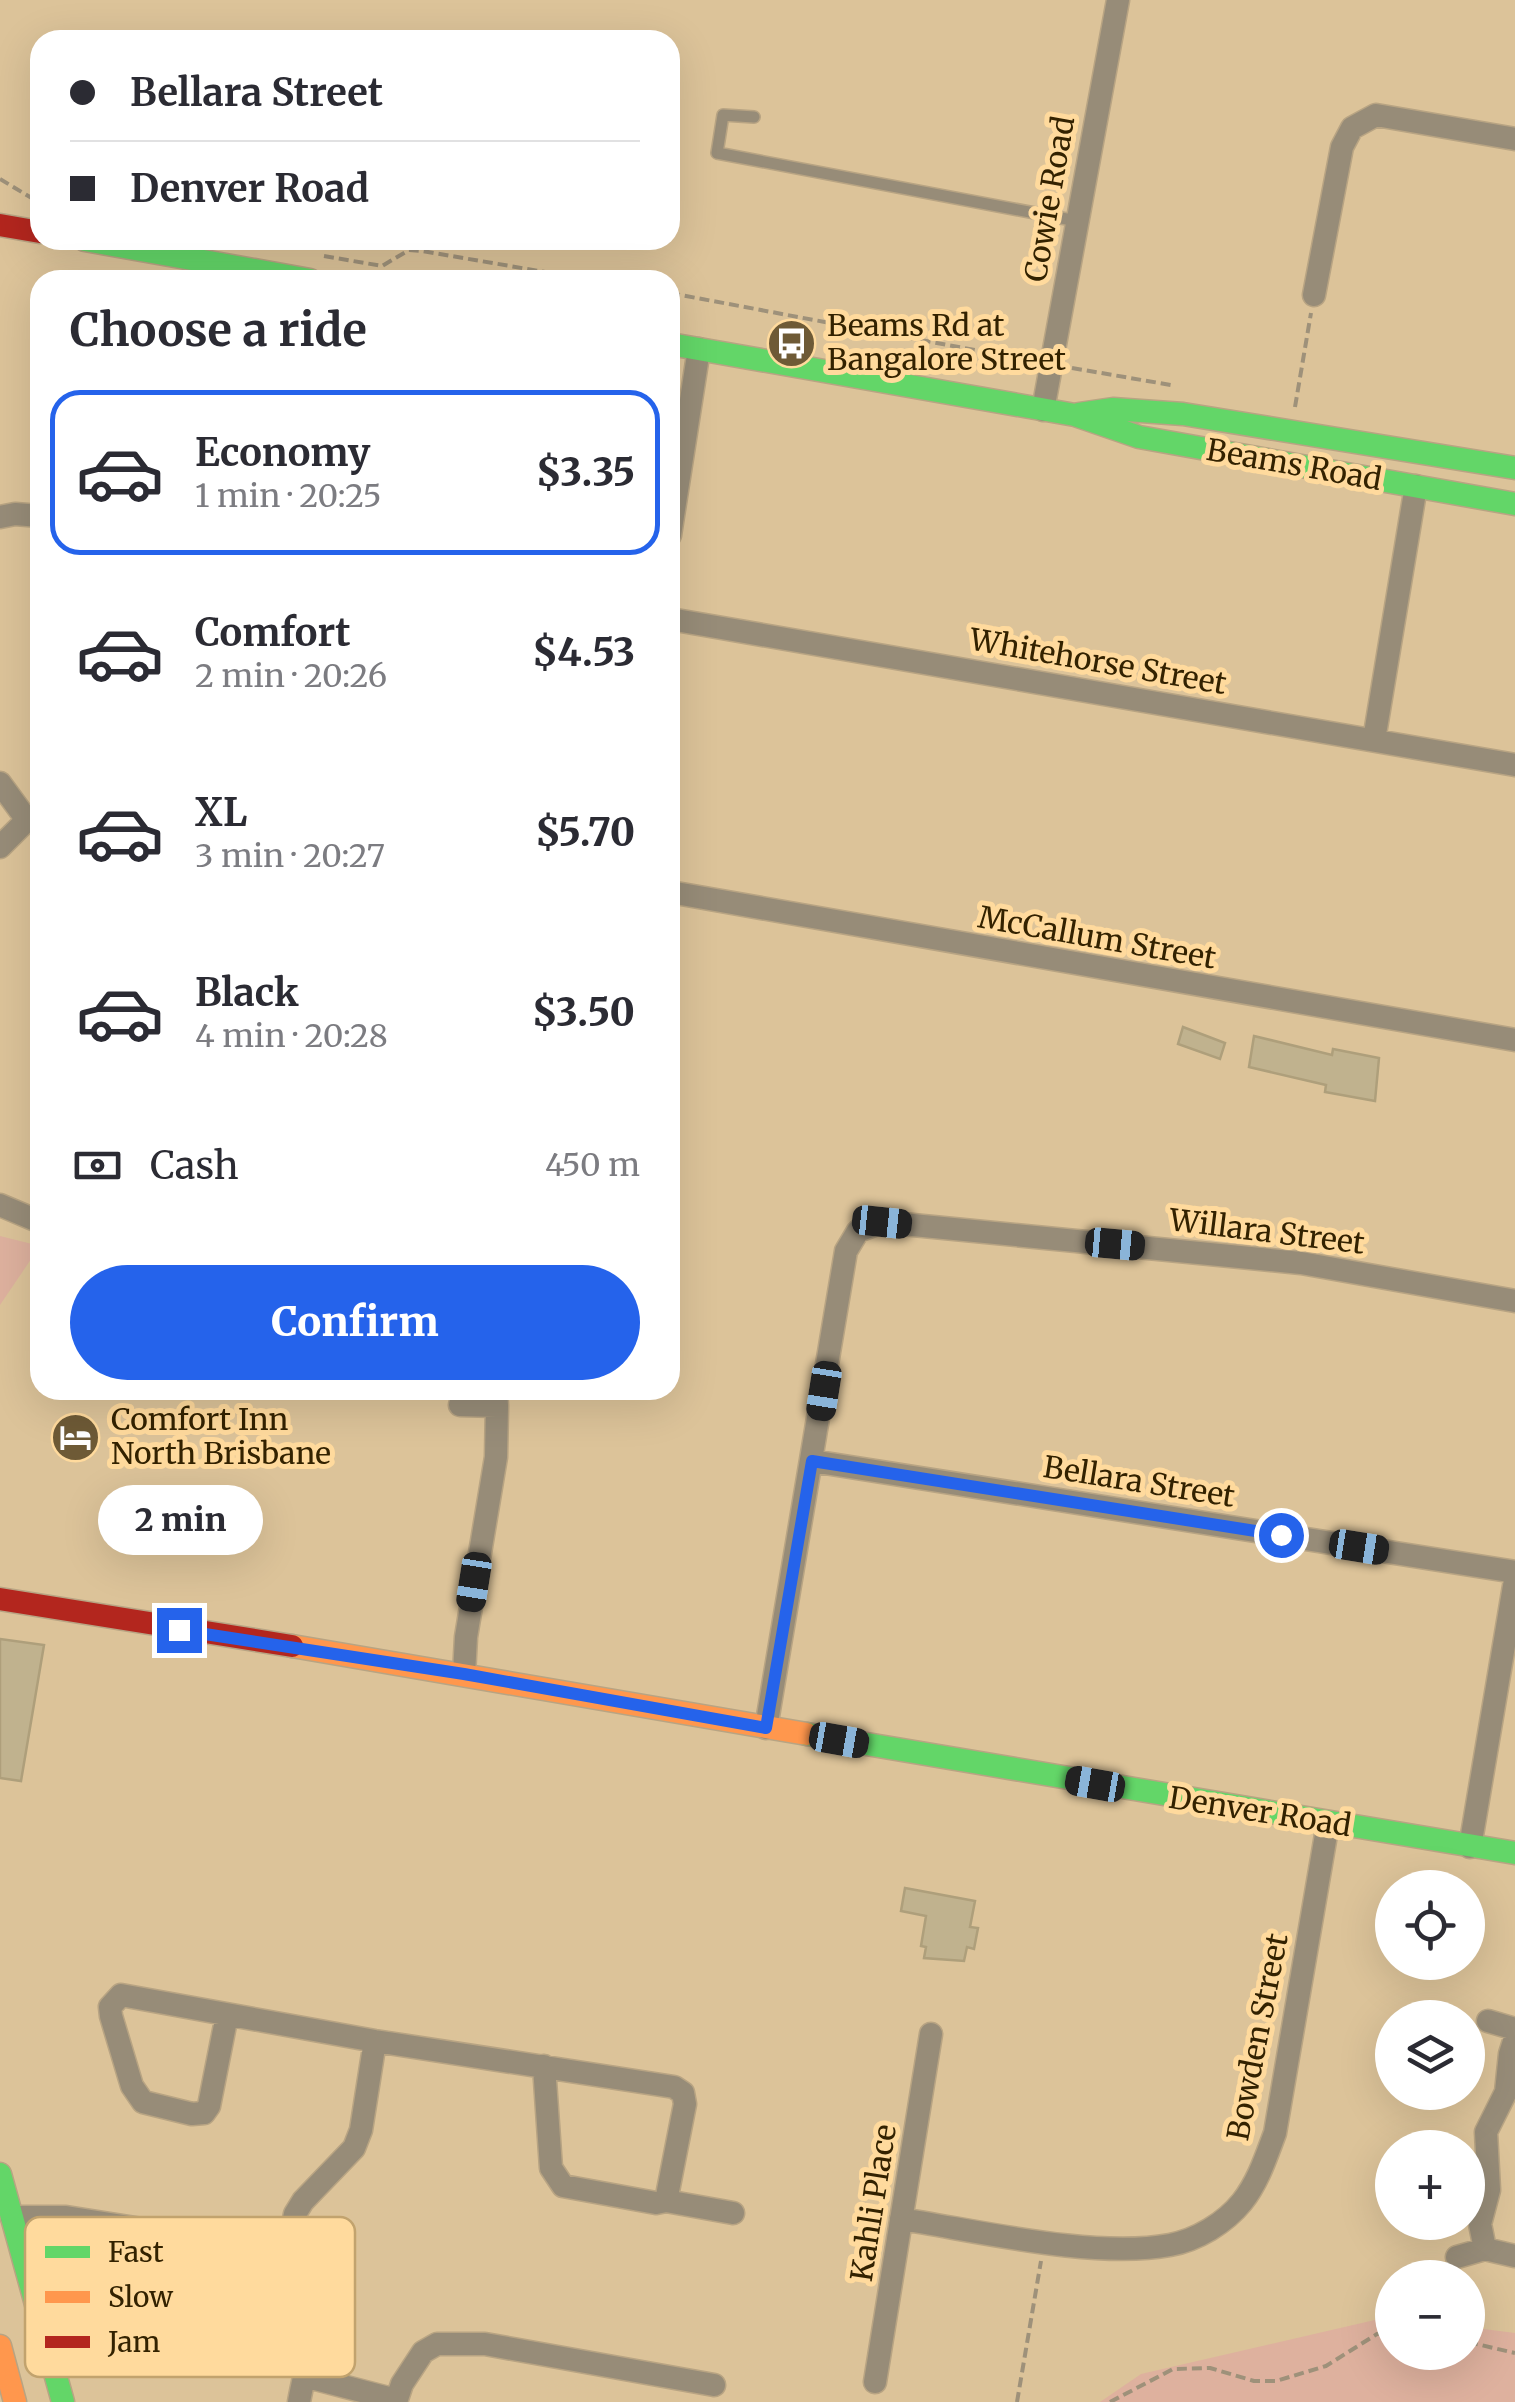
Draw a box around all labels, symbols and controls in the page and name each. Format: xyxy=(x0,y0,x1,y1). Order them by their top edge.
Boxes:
text: Bellara Street xyxy=(130,69,383,116)
street label: Cowie Road xyxy=(1016,113,1082,285)
text: Denver Road xyxy=(130,165,369,212)
text: Choose a ride xyxy=(70,302,367,358)
place label: Beams Rd at Bangalore Street xyxy=(827,306,1066,378)
bus stop icon: Beams Rd at Bangalore Street xyxy=(766,317,818,369)
icon: car xyxy=(75,428,165,518)
text: Economy xyxy=(195,429,370,476)
street label: Beams Road xyxy=(1204,430,1385,498)
text: $3.35 xyxy=(536,449,635,496)
text: 1 min · 20:25 xyxy=(195,476,381,516)
icon: car xyxy=(75,608,165,698)
text: Comfort xyxy=(195,609,351,656)
street label: Whitehorse Street xyxy=(966,620,1230,702)
text: $4.53 xyxy=(532,629,635,676)
text: 2 min · 20:26 xyxy=(195,656,387,696)
icon: car xyxy=(75,788,165,878)
text: XL xyxy=(195,789,247,836)
text: $5.70 xyxy=(535,809,635,856)
text: 3 min · 20:27 xyxy=(195,836,385,876)
street label: McCallum Street xyxy=(975,897,1219,977)
icon: car xyxy=(75,968,165,1058)
text: Black xyxy=(195,969,299,1016)
text: $3.50 xyxy=(532,989,635,1036)
text: 4 min · 20:28 xyxy=(195,1016,388,1056)
icon: cash xyxy=(70,1138,125,1193)
text: Cash xyxy=(150,1142,239,1189)
text: 450 m xyxy=(545,1145,640,1185)
street label: Willara Street xyxy=(1166,1200,1367,1262)
car xyxy=(851,1204,913,1240)
car xyxy=(1084,1226,1146,1262)
button: Confirm xyxy=(70,1265,640,1380)
car xyxy=(804,1359,844,1423)
place label: Comfort Inn North Brisbane xyxy=(111,1400,331,1472)
hotel icon: Comfort Inn North Brisbane xyxy=(50,1411,102,1463)
street label: Bellara Street xyxy=(1041,1447,1238,1515)
callout: 2 min xyxy=(96,1485,262,1555)
text: 2 min xyxy=(135,1500,226,1540)
route start xyxy=(1259,1513,1304,1558)
car xyxy=(1327,1527,1391,1567)
car xyxy=(454,1550,494,1614)
route end xyxy=(157,1608,202,1653)
car xyxy=(807,1720,871,1760)
car xyxy=(1063,1764,1127,1804)
street label: Denver Road xyxy=(1166,1778,1354,1844)
map controls xyxy=(1375,1870,1485,2370)
button: locate xyxy=(1375,1870,1485,1980)
street label: Bowden Street xyxy=(1218,1930,1296,2144)
button: layers xyxy=(1375,2000,1485,2110)
street label: Kahli Place xyxy=(842,2122,904,2284)
button: + xyxy=(1375,2130,1485,2240)
legend xyxy=(25,2217,355,2377)
text: Fast xyxy=(108,2234,164,2270)
button: − xyxy=(1375,2260,1485,2370)
text: Slow xyxy=(108,2279,173,2315)
text: Jam xyxy=(107,2324,161,2360)

